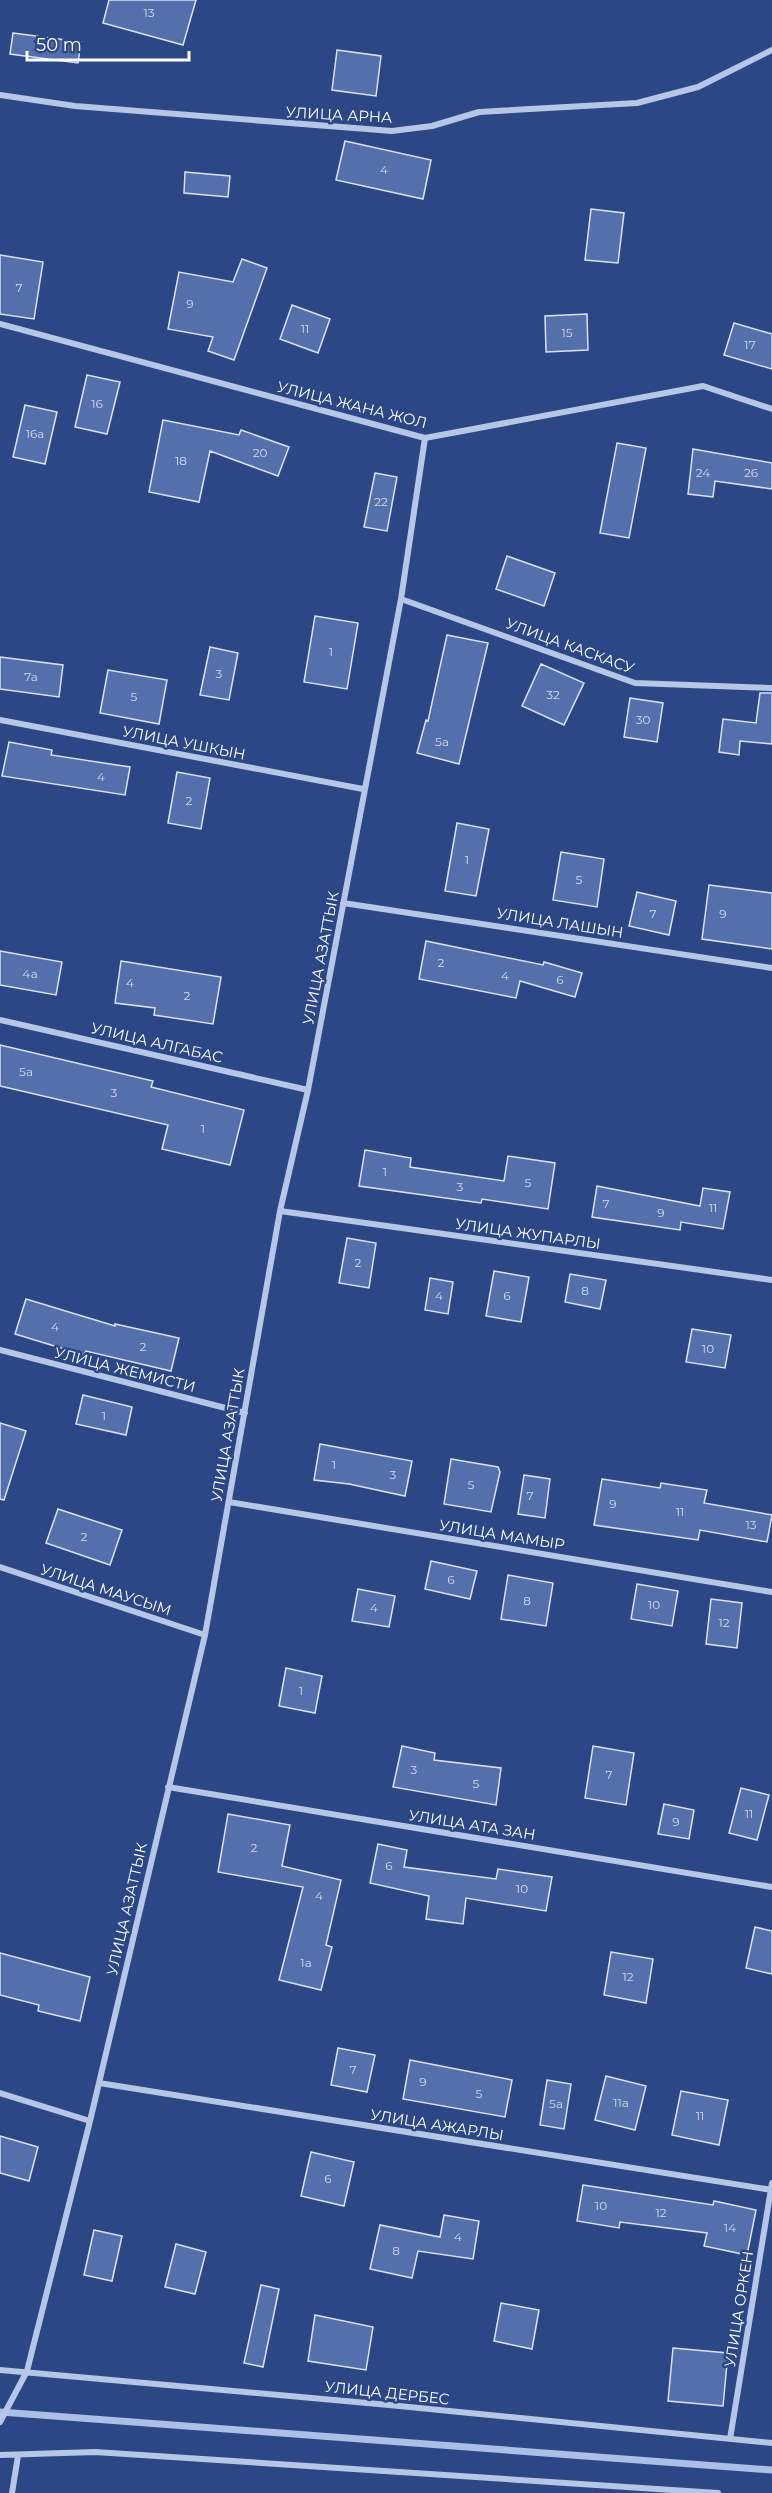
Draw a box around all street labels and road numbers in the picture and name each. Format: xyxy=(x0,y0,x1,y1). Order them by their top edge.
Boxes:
street label: УЛИЦА АРНА xyxy=(285,102,393,127)
street label: УЛИЦА ЖАНА ЖОЛ xyxy=(275,377,429,432)
street label: УЛИЦА КАСКАСУ xyxy=(503,614,638,678)
street label: УЛИЦА УШКЫН xyxy=(121,721,247,764)
street label: УЛИЦА АЗАТТЫК xyxy=(298,889,343,1026)
street label: УЛИЦА ЛАШЫН xyxy=(495,903,625,942)
street label: УЛИЦА АЛГАБАС xyxy=(89,1018,225,1067)
street label: УЛИЦА ЖУПАРЛЫ xyxy=(454,1214,602,1253)
street label: УЛИЦА ЖЕМИСТИ xyxy=(53,1343,198,1396)
street label: УЛИЦА АЗАТТЫК xyxy=(206,1366,249,1503)
street label: УЛИЦА МАМЫР xyxy=(438,1515,566,1554)
street label: УЛИЦА МАУСЫМ xyxy=(38,1559,174,1620)
street label: УЛИЦА АТА ЗАН xyxy=(407,1805,537,1844)
street label: УЛИЦА АЗАТТЫК xyxy=(102,1840,151,1977)
street label: УЛИЦА АЖАРЛЫ xyxy=(369,2105,505,2144)
street label: УЛИЦА ОРКЕН xyxy=(720,2250,757,2368)
street label: УЛИЦА ДЕРБЕС xyxy=(324,2377,451,2409)

